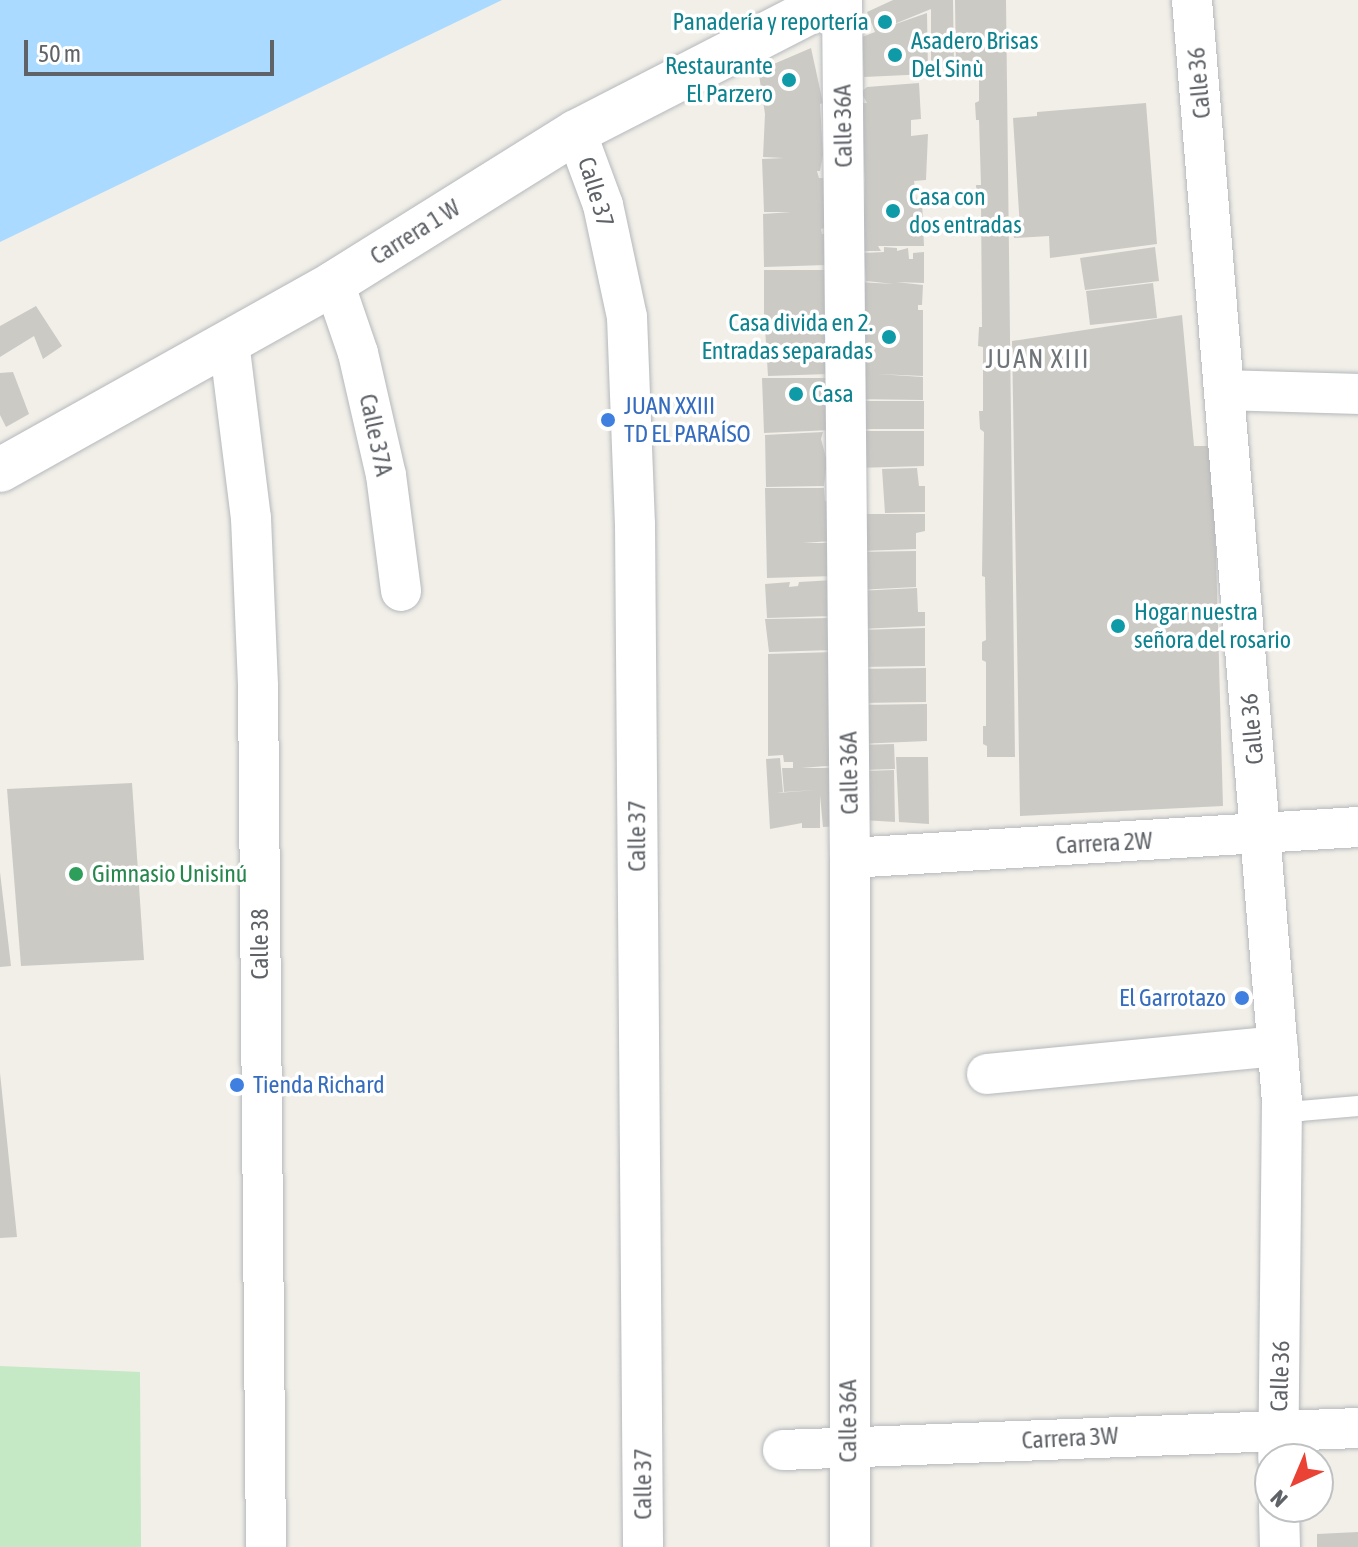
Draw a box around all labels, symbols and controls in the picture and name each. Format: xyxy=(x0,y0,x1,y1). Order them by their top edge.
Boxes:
place label: Panadería y reportería xyxy=(672,8,869,36)
marker: Panadería y reportería xyxy=(876,13,894,31)
scale bar xyxy=(28,24,278,74)
place label: Asadero Brisas Del Sinù xyxy=(911,27,1038,83)
text: 50 m xyxy=(38,40,81,67)
marker: Asadero Brisas Del Sinù xyxy=(886,46,904,64)
street label: Calle 36 xyxy=(1182,46,1216,120)
place label: Restaurante El Parzero xyxy=(665,52,773,108)
marker: Restaurante El Parzero xyxy=(780,71,798,89)
street label: Calle 36A xyxy=(828,84,858,168)
street label: Calle 37 xyxy=(572,154,620,230)
place label: Casa con dos entradas xyxy=(909,183,1022,239)
street label: Carrera 1 W xyxy=(365,193,465,271)
marker: Casa con dos entradas xyxy=(884,202,902,220)
place label: Casa divida en 2. Entradas separadas xyxy=(701,309,873,365)
marker: Casa divida en 2. Entradas separadas xyxy=(880,328,898,346)
district label: JUAN XIII xyxy=(986,344,1090,376)
place label: Casa xyxy=(812,380,854,408)
marker: Casa xyxy=(787,385,805,403)
street label: Calle 37A xyxy=(353,391,399,479)
place label: JUAN XXIII TD EL PARAÍSO xyxy=(624,392,751,448)
marker: JUAN XXIII TD EL PARAÍSO xyxy=(599,411,617,429)
place label: Hogar nuestra señora del rosario xyxy=(1134,598,1291,654)
marker: Hogar nuestra señora del rosario xyxy=(1109,617,1127,635)
street label: Calle 36 xyxy=(1235,692,1269,766)
street label: Calle 36A xyxy=(834,731,864,815)
street label: Calle 37 xyxy=(623,800,651,872)
street label: Carrera 2W xyxy=(1055,826,1153,860)
place label: Gimnasio Unisinú xyxy=(92,860,247,888)
marker: Gimnasio Unisinú xyxy=(67,865,85,883)
street label: Calle 38 xyxy=(246,908,274,980)
place label: El Garrotazo xyxy=(1119,984,1226,1012)
marker: El Garrotazo xyxy=(1233,989,1251,1007)
place label: Tienda Richard xyxy=(253,1071,385,1099)
marker: Tienda Richard xyxy=(228,1076,246,1094)
street label: Calle 36 xyxy=(1264,1340,1296,1412)
street label: Calle 36A xyxy=(834,1380,862,1462)
street label: Carrera 3W xyxy=(1021,1421,1119,1455)
north arrow xyxy=(1254,1443,1334,1523)
street label: Calle 37 xyxy=(629,1448,657,1520)
text: N xyxy=(1265,1485,1292,1513)

